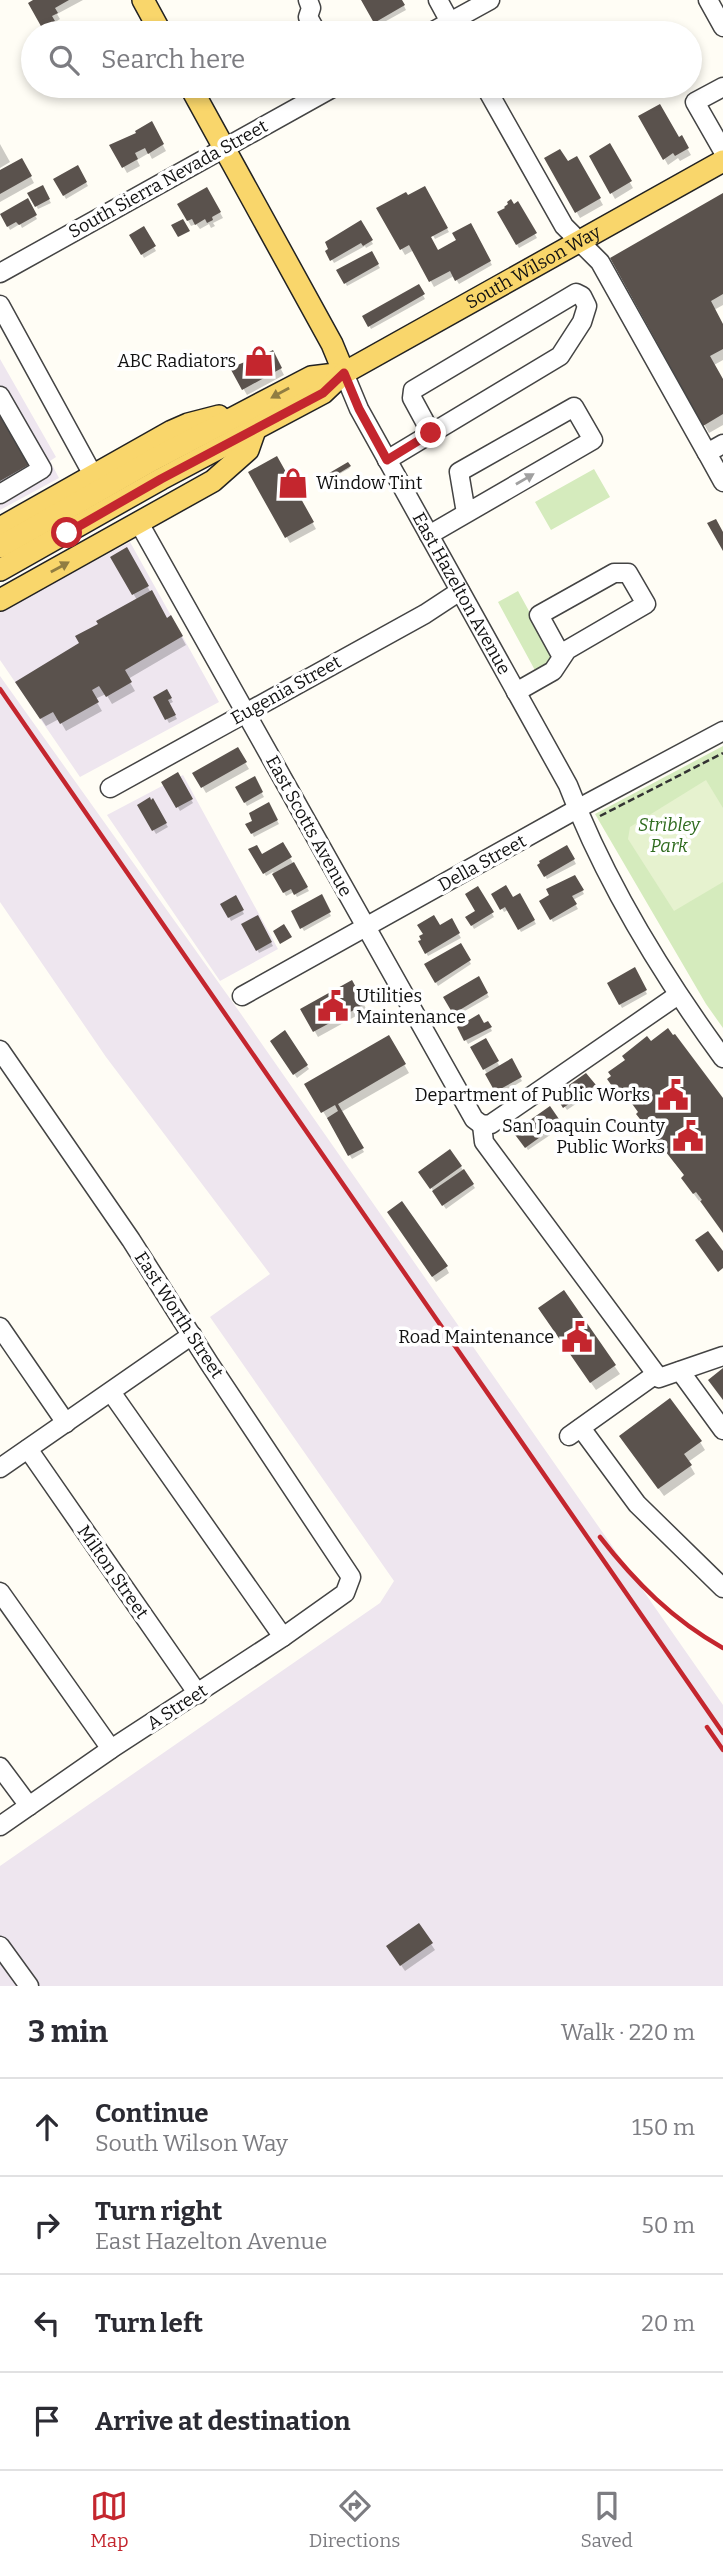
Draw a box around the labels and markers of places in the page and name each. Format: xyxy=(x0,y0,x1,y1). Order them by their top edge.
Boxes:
shop icon: ABC Radiators xyxy=(242,344,276,378)
place label: ABC Radiators xyxy=(117,350,236,372)
shop icon: Window Tint xyxy=(276,466,310,500)
place label: Window Tint xyxy=(316,472,423,494)
place label: Utilities Maintenance xyxy=(356,985,466,1028)
public building icon: Utilities Maintenance xyxy=(316,989,350,1023)
public building icon: Department of Public Works xyxy=(656,1078,690,1112)
place label: Department of Public Works xyxy=(415,1084,650,1106)
place label: San Joaquin County Public Works xyxy=(502,1115,665,1158)
public building icon: San Joaquin County Public Works xyxy=(671,1119,705,1153)
public building icon: Road Maintenance xyxy=(560,1320,594,1354)
place label: Road Maintenance xyxy=(398,1326,554,1348)

